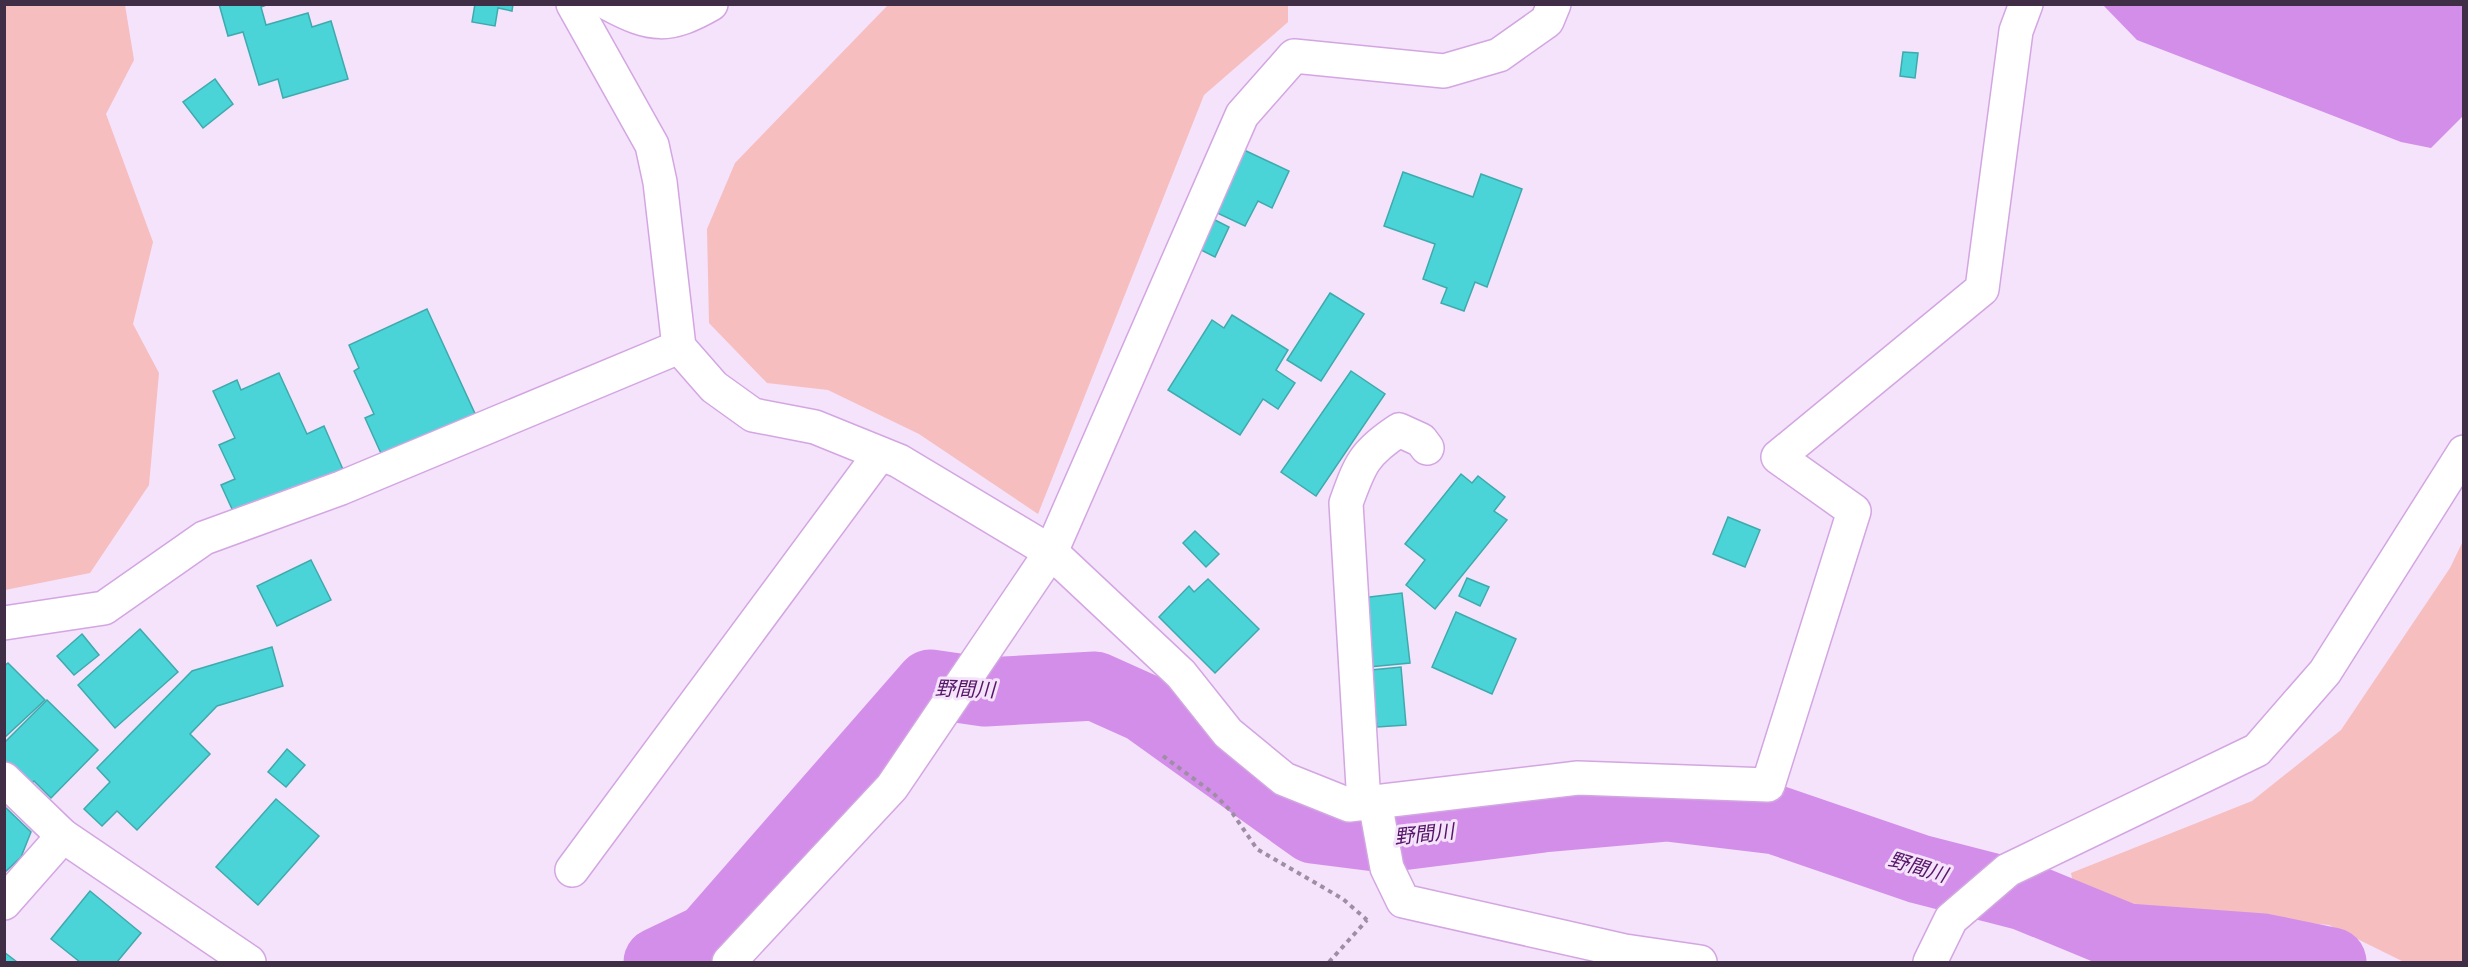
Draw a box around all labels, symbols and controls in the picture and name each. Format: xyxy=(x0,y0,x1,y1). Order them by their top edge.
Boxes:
water label: 野間川 xyxy=(935,671,998,703)
water label: 野間川 xyxy=(1392,814,1457,850)
water label: 野間川 xyxy=(1886,842,1954,889)

